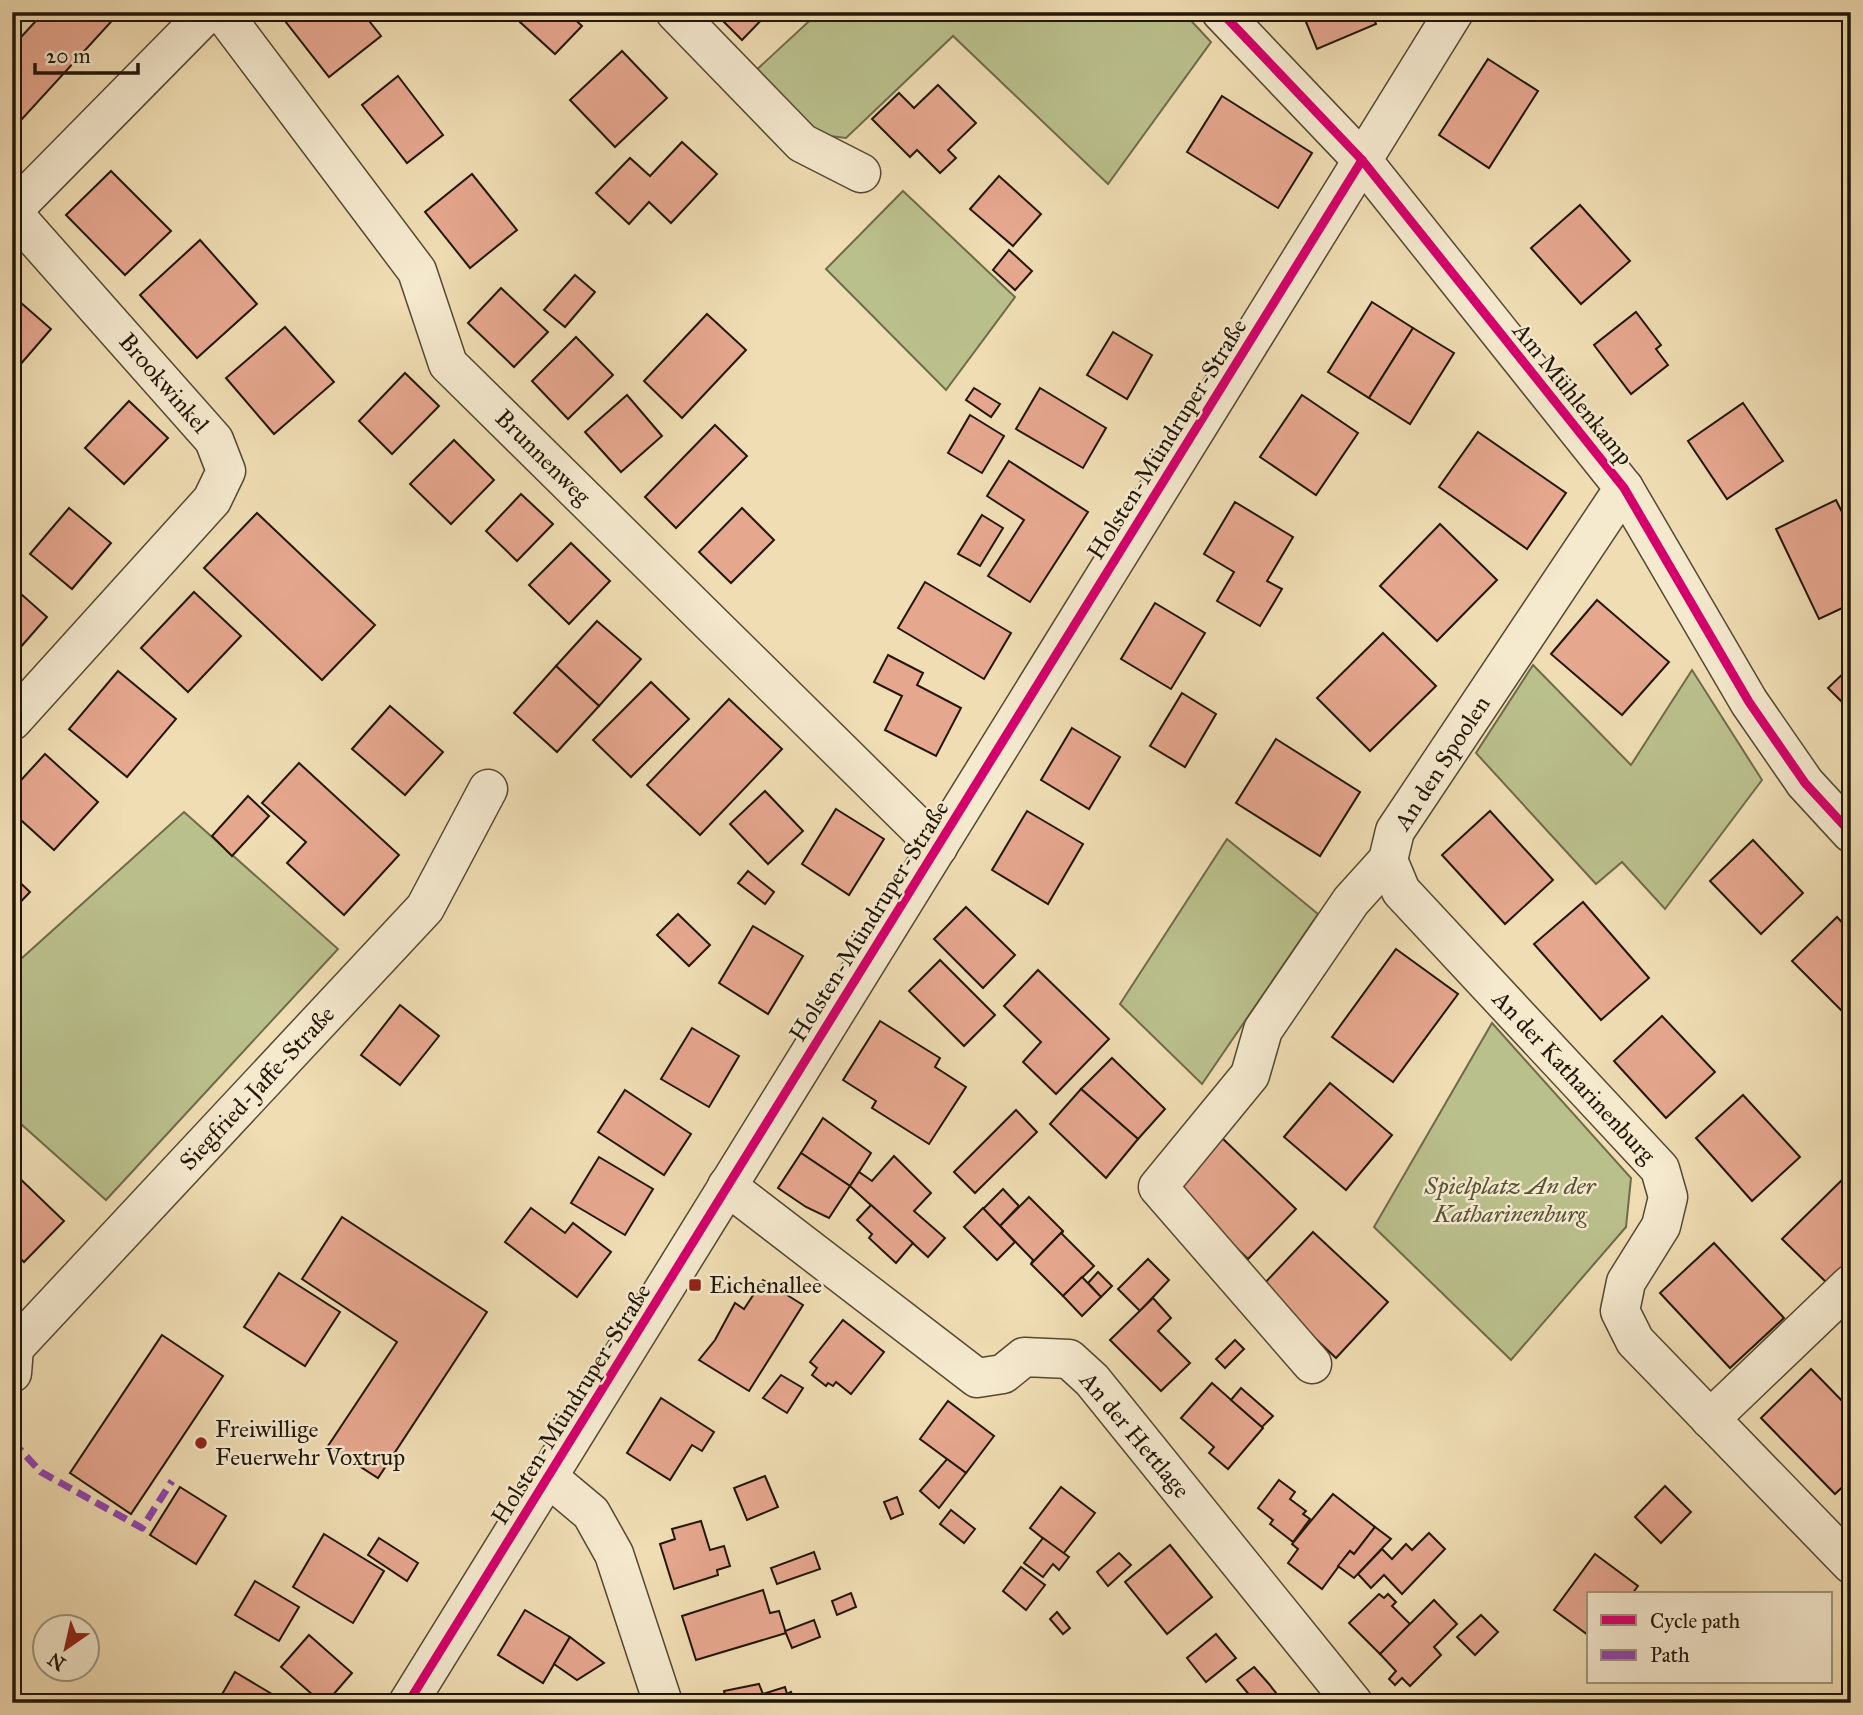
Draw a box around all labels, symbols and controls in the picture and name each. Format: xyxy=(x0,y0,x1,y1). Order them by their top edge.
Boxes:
scale bar xyxy=(35,32,138,76)
text: 20 m xyxy=(46,43,91,69)
street label: Holsten-Mündruper-Straße xyxy=(1081,313,1253,565)
street label: Am Mühlenkamp xyxy=(1506,316,1640,471)
street label: Brookwinkel xyxy=(112,327,216,440)
street label: Brunnenweg xyxy=(489,403,598,512)
street label: An den Spoolen xyxy=(1387,690,1497,837)
street label: Holsten-Mündruper-Straße xyxy=(783,795,955,1047)
street label: An der Katharinenburg xyxy=(1485,984,1662,1170)
street label: Siegfried-Jaffe-Straße xyxy=(173,999,341,1177)
park label: Spielplatz An der Katharinenburg xyxy=(1424,1171,1597,1229)
place label: Eichenallee xyxy=(709,1270,822,1300)
marker: Eichenallee xyxy=(687,1277,703,1293)
street label: Holsten-Mündruper-Straße xyxy=(485,1278,657,1530)
street label: An der Hettlage xyxy=(1073,1365,1197,1504)
place label: Freiwillige Feuerwehr Voxtrup xyxy=(215,1414,405,1472)
marker: Freiwillige Feuerwehr Voxtrup xyxy=(193,1435,209,1451)
legend xyxy=(1587,1592,1832,1684)
text: Cycle path xyxy=(1650,1608,1741,1634)
north arrow xyxy=(32,1614,102,1684)
text: Path xyxy=(1650,1642,1690,1668)
text: N xyxy=(44,1648,70,1676)

